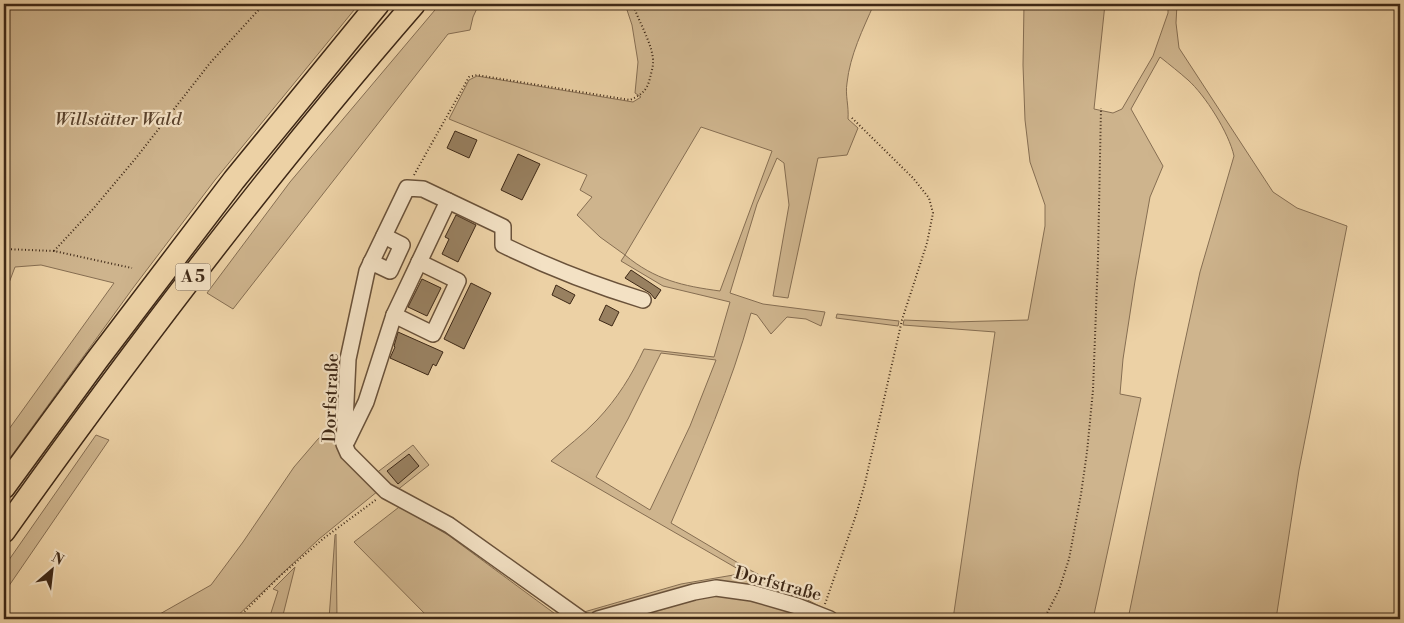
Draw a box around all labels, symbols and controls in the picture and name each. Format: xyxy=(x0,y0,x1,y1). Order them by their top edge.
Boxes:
park label: Willstätter Wald xyxy=(55,108,182,131)
road number: A 5 xyxy=(176,264,210,290)
street label: Dorfstraße xyxy=(318,353,344,443)
north arrow xyxy=(28,546,78,596)
text: N xyxy=(49,549,67,570)
street label: Dorfstraße xyxy=(732,561,824,607)

